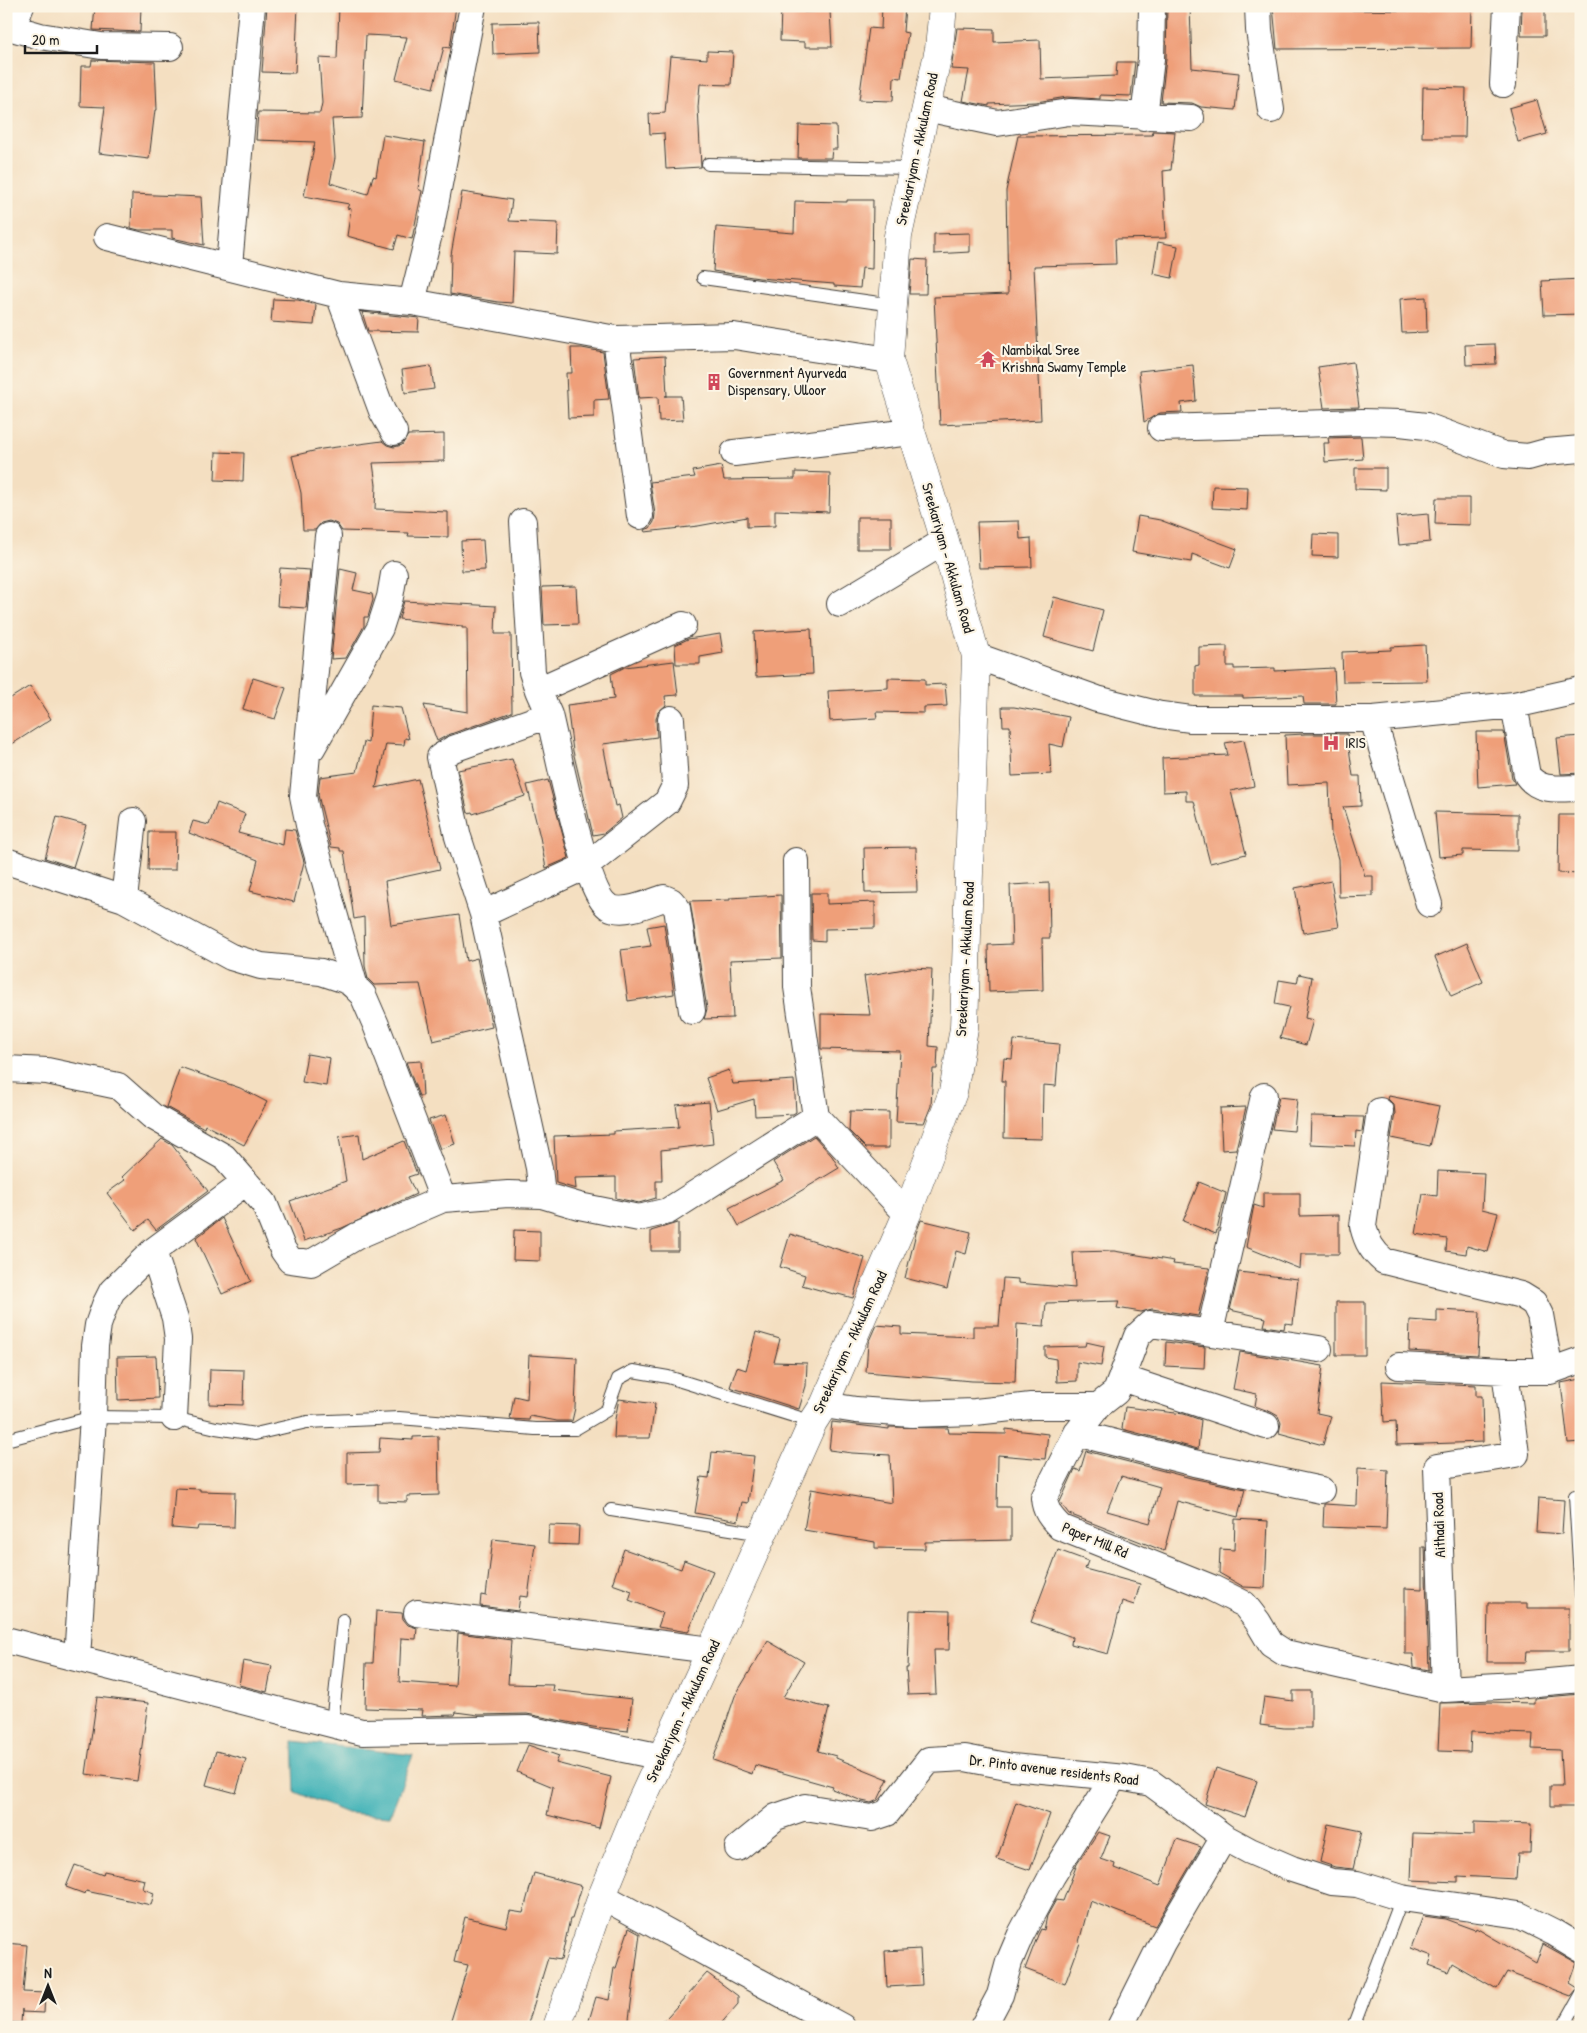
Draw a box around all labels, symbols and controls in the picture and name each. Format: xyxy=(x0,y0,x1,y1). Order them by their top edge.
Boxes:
scale bar xyxy=(25,22,98,54)
text: 20 m xyxy=(32,29,59,50)
street label: Sreekariyam - Akkulam Road xyxy=(890,71,943,227)
place label: Nambikal Sree Krishna Swamy Temple xyxy=(1002,339,1126,377)
temple icon: Nambikal Sree Krishna Swamy Temple xyxy=(978,349,998,369)
place label: Government Ayurveda Dispensary, Ulloor xyxy=(728,362,847,400)
building icon: Government Ayurveda Dispensary, Ulloor xyxy=(704,372,724,392)
street label: Sreekariyam - Akkulam Road xyxy=(917,480,980,635)
place label: IRIS xyxy=(1345,732,1366,753)
hospital icon: IRIS xyxy=(1321,733,1341,753)
street label: Sreekariyam - Akkulam Road xyxy=(950,881,979,1037)
street label: Sreekariyam - Akkulam Road xyxy=(807,1267,892,1417)
street label: Aithadi Road xyxy=(1427,1492,1450,1558)
street label: Paper Mill Rd xyxy=(1059,1516,1131,1563)
street label: Sreekariyam - Akkulam Road xyxy=(640,1636,725,1786)
street label: Dr. Pinto avenue residents Road xyxy=(968,1749,1140,1790)
north arrow xyxy=(22,1960,72,2010)
text: N xyxy=(44,1963,52,1982)

